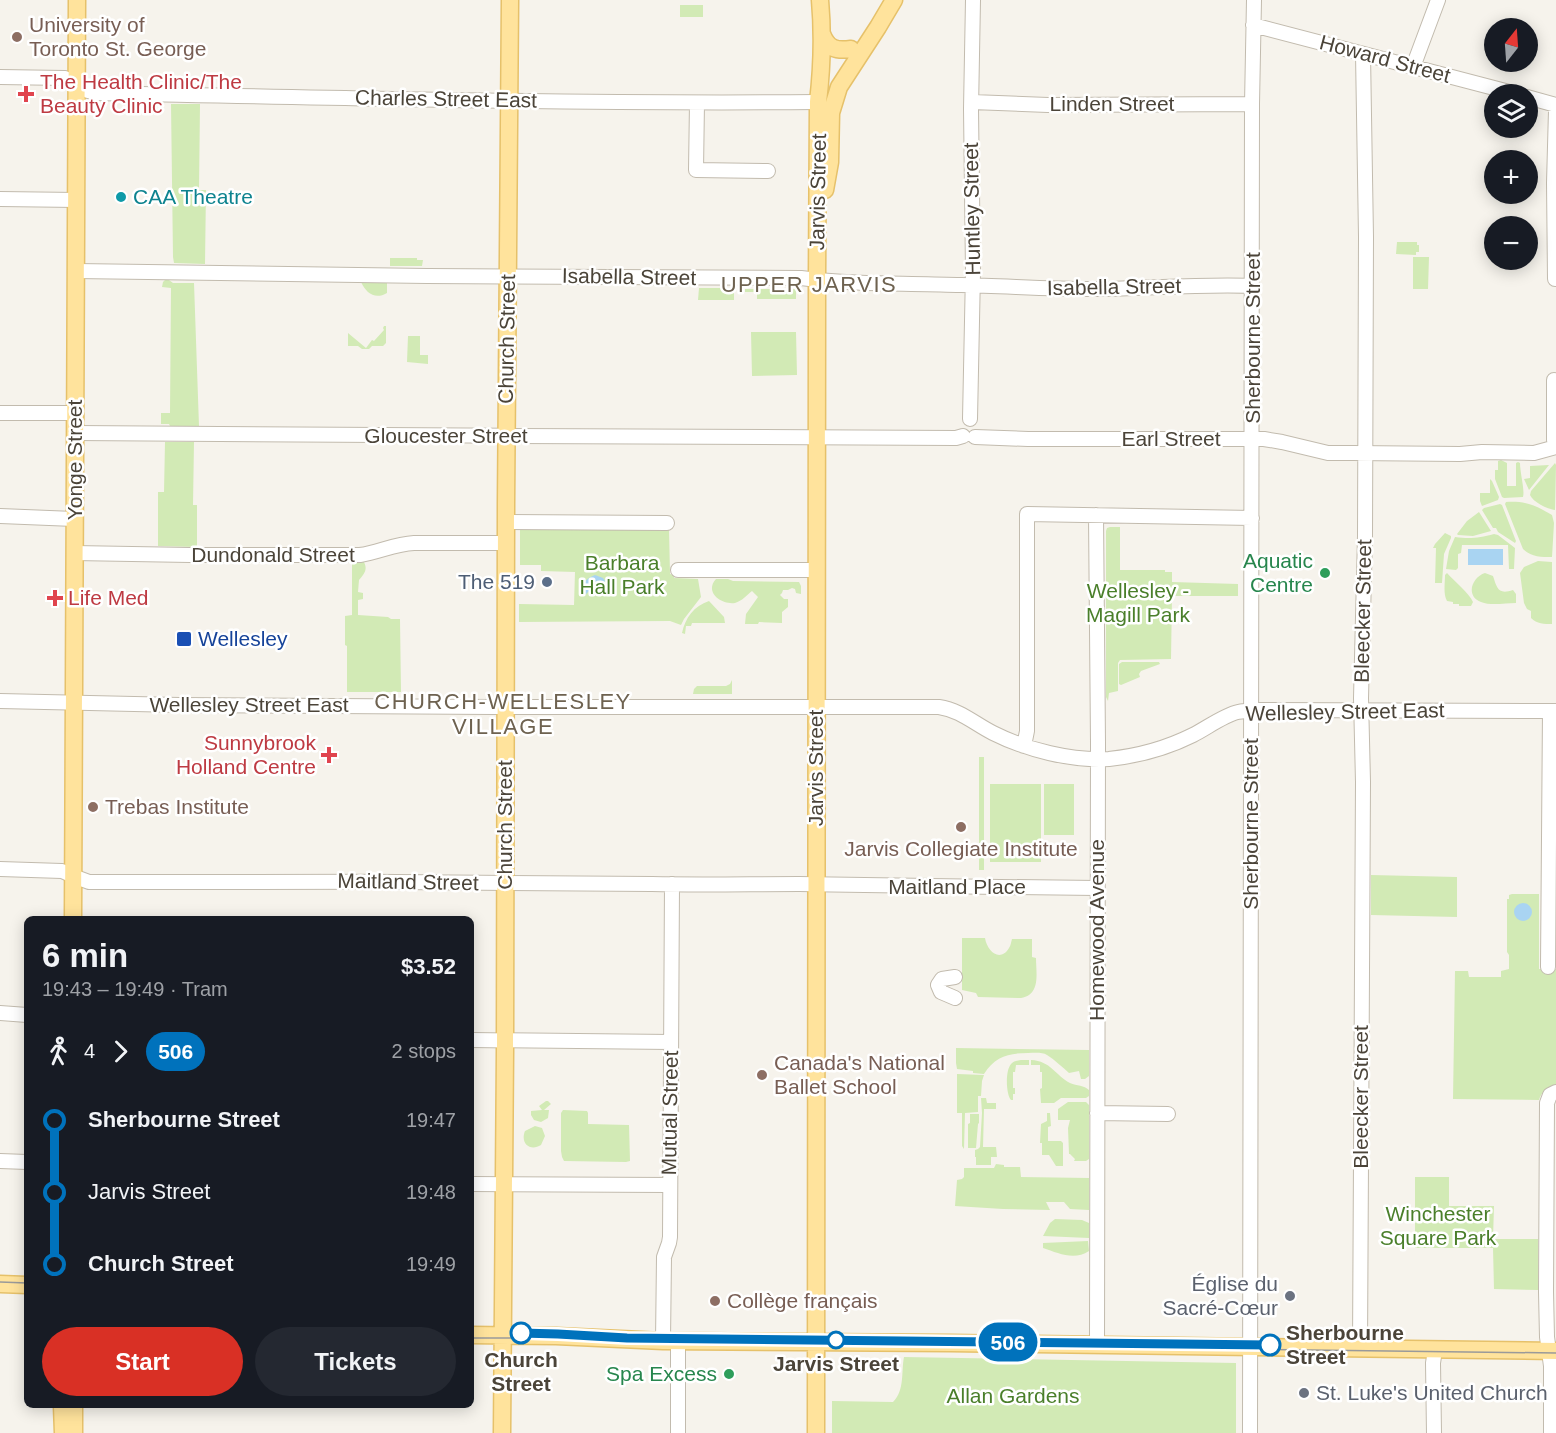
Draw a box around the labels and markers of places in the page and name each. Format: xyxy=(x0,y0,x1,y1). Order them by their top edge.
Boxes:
place label: University of Toronto St. George xyxy=(29,13,206,60)
marker: University of Toronto St. George xyxy=(10,30,24,44)
place label: The Health Clinic/The Beauty Clinic xyxy=(40,70,242,117)
marker: The Health Clinic/The Beauty Clinic xyxy=(17,85,35,103)
place label: CAA Theatre xyxy=(133,185,253,208)
marker: CAA Theatre xyxy=(114,190,128,204)
place label: Aquatic Centre xyxy=(1243,549,1313,596)
marker: Aquatic Centre xyxy=(1318,566,1332,580)
place label: The 519 xyxy=(458,570,535,593)
marker: The 519 xyxy=(540,575,554,589)
place label: Life Med xyxy=(68,586,149,609)
marker: Life Med xyxy=(46,589,64,607)
place label: Wellesley xyxy=(198,627,288,650)
marker: Wellesley xyxy=(175,630,193,648)
place label: Sunnybrook Holland Centre xyxy=(176,731,316,778)
marker: Sunnybrook Holland Centre xyxy=(320,746,338,764)
place label: Trebas Institute xyxy=(105,795,249,818)
marker: Trebas Institute xyxy=(86,800,100,814)
marker: Jarvis Collegiate Institute xyxy=(954,820,968,834)
place label: Jarvis Collegiate Institute xyxy=(844,837,1078,860)
place label: Canada's National Ballet School xyxy=(774,1051,945,1098)
marker: Canada's National Ballet School xyxy=(755,1068,769,1082)
place label: Église du Sacré-Cœur xyxy=(1162,1272,1278,1319)
place label: Collège français xyxy=(727,1289,878,1312)
marker: Église du Sacré-Cœur xyxy=(1283,1289,1297,1303)
marker: Collège français xyxy=(708,1294,722,1308)
place label: Sherbourne Street xyxy=(1286,1321,1404,1368)
marker: Church Street xyxy=(510,1322,532,1344)
marker: Jarvis Street xyxy=(827,1331,845,1349)
marker: Sherbourne Street xyxy=(1259,1334,1281,1356)
place label: Church Street xyxy=(484,1348,558,1395)
place label: Jarvis Street xyxy=(773,1352,899,1375)
place label: Spa Excess xyxy=(606,1362,717,1385)
marker: Spa Excess xyxy=(722,1367,736,1381)
place label: St. Luke's United Church xyxy=(1316,1381,1548,1404)
marker: St. Luke's United Church xyxy=(1297,1386,1311,1400)

